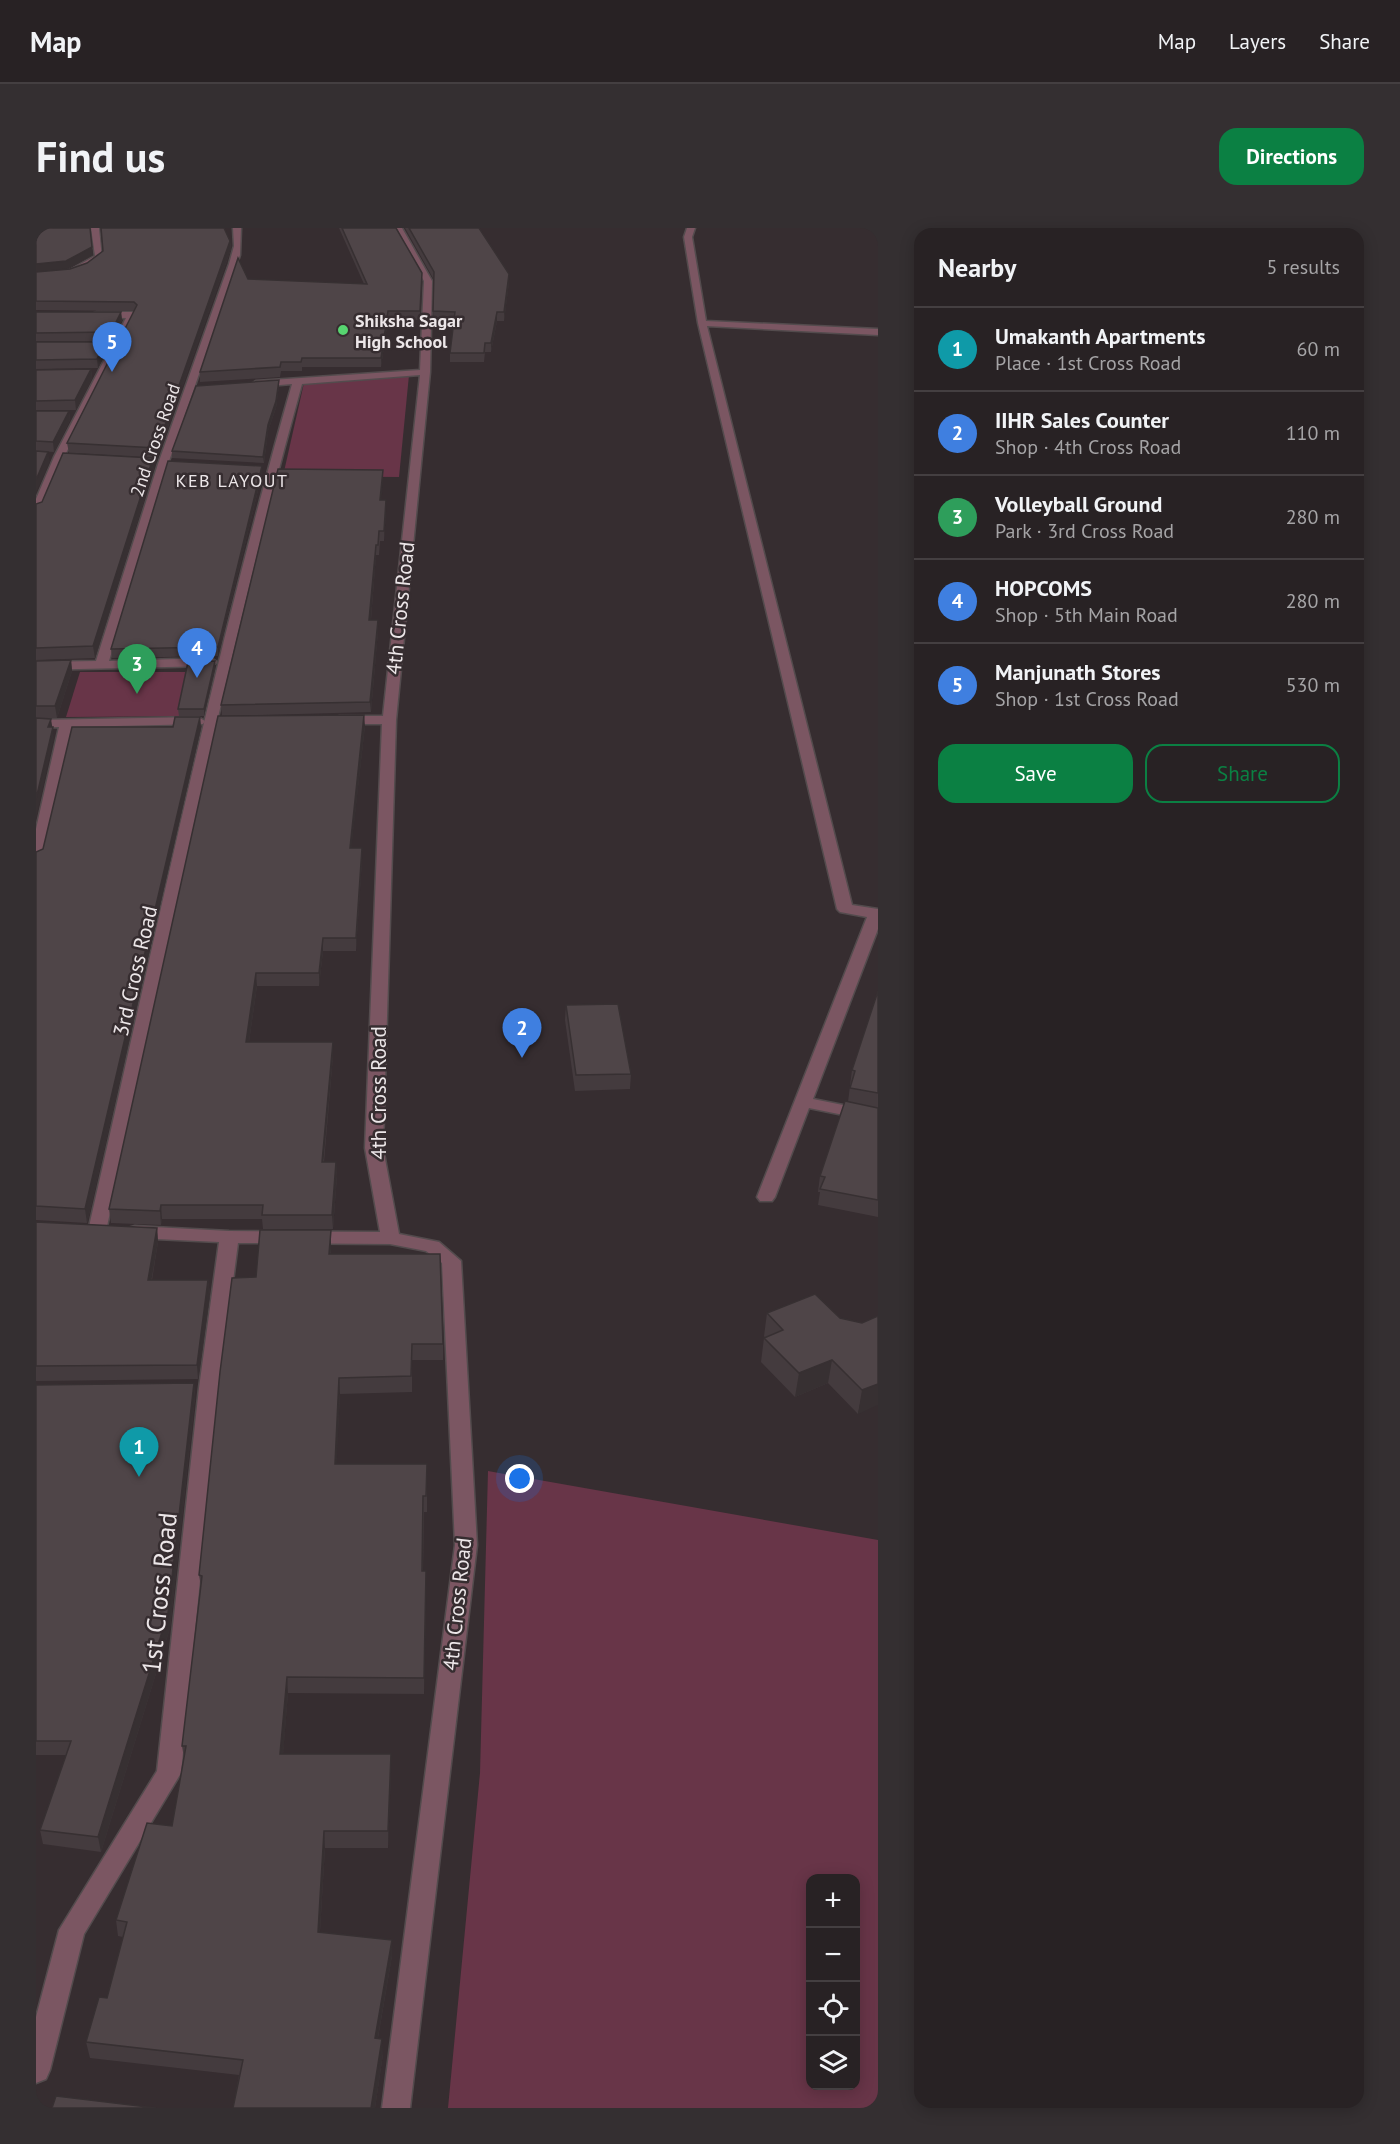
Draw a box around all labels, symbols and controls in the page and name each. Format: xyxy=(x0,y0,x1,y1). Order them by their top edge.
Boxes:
text: Map xyxy=(30,23,81,60)
text: Map xyxy=(1158,28,1196,55)
text: Layers xyxy=(1229,28,1286,55)
text: Share xyxy=(1319,28,1370,55)
button: Directions xyxy=(1219,128,1364,185)
text: Find us xyxy=(36,129,165,184)
text: Nearby xyxy=(938,251,1016,284)
text: 5 results xyxy=(1267,254,1340,280)
place label: Shiksha Sagar High School xyxy=(355,309,463,353)
pin: 5 xyxy=(92,322,132,372)
text: Umakanth Apartments xyxy=(995,322,1205,350)
marker: Shiksha Sagar High School xyxy=(336,323,350,337)
text: 1 xyxy=(952,336,963,362)
text: 60 m xyxy=(1297,336,1340,362)
text: Place · 1st Cross Road xyxy=(995,350,1181,376)
street label: 2nd Cross Road xyxy=(125,380,185,500)
text: IIHR Sales Counter xyxy=(995,406,1169,434)
text: 2 xyxy=(952,420,963,446)
text: 110 m xyxy=(1286,420,1340,446)
text: Shop · 4th Cross Road xyxy=(995,434,1181,460)
district label: KEB LAYOUT xyxy=(175,469,289,492)
text: Volleyball Ground xyxy=(995,490,1162,518)
text: 3 xyxy=(952,504,963,530)
text: 280 m xyxy=(1286,504,1340,530)
text: Park · 3rd Cross Road xyxy=(995,518,1174,544)
street label: 4th Cross Road xyxy=(380,540,420,676)
text: HOPCOMS xyxy=(995,574,1092,602)
text: 4 xyxy=(952,588,963,614)
text: 280 m xyxy=(1286,588,1340,614)
text: Shop · 5th Main Road xyxy=(995,602,1178,628)
pin: 4 xyxy=(178,628,216,678)
pin: 3 xyxy=(118,644,156,694)
text: Manjunath Stores xyxy=(995,658,1161,686)
text: 5 xyxy=(952,672,963,698)
text: 530 m xyxy=(1286,672,1340,698)
text: Shop · 1st Cross Road xyxy=(995,686,1179,712)
button: Save xyxy=(938,744,1133,803)
button: Share xyxy=(1145,744,1340,803)
street label: 3rd Cross Road xyxy=(107,903,163,1039)
pin: 2 xyxy=(502,1008,542,1058)
street label: 4th Cross Road xyxy=(365,1026,392,1160)
pin: 1 xyxy=(120,1428,158,1477)
your location xyxy=(505,1464,534,1493)
street label: 1st Cross Road xyxy=(134,1511,184,1675)
street label: 4th Cross Road xyxy=(437,1536,477,1672)
map controls xyxy=(806,1874,860,2090)
button: + xyxy=(806,1874,860,1928)
button: − xyxy=(806,1928,860,1982)
button: locate xyxy=(806,1982,860,2036)
button: layers xyxy=(806,2036,860,2090)

